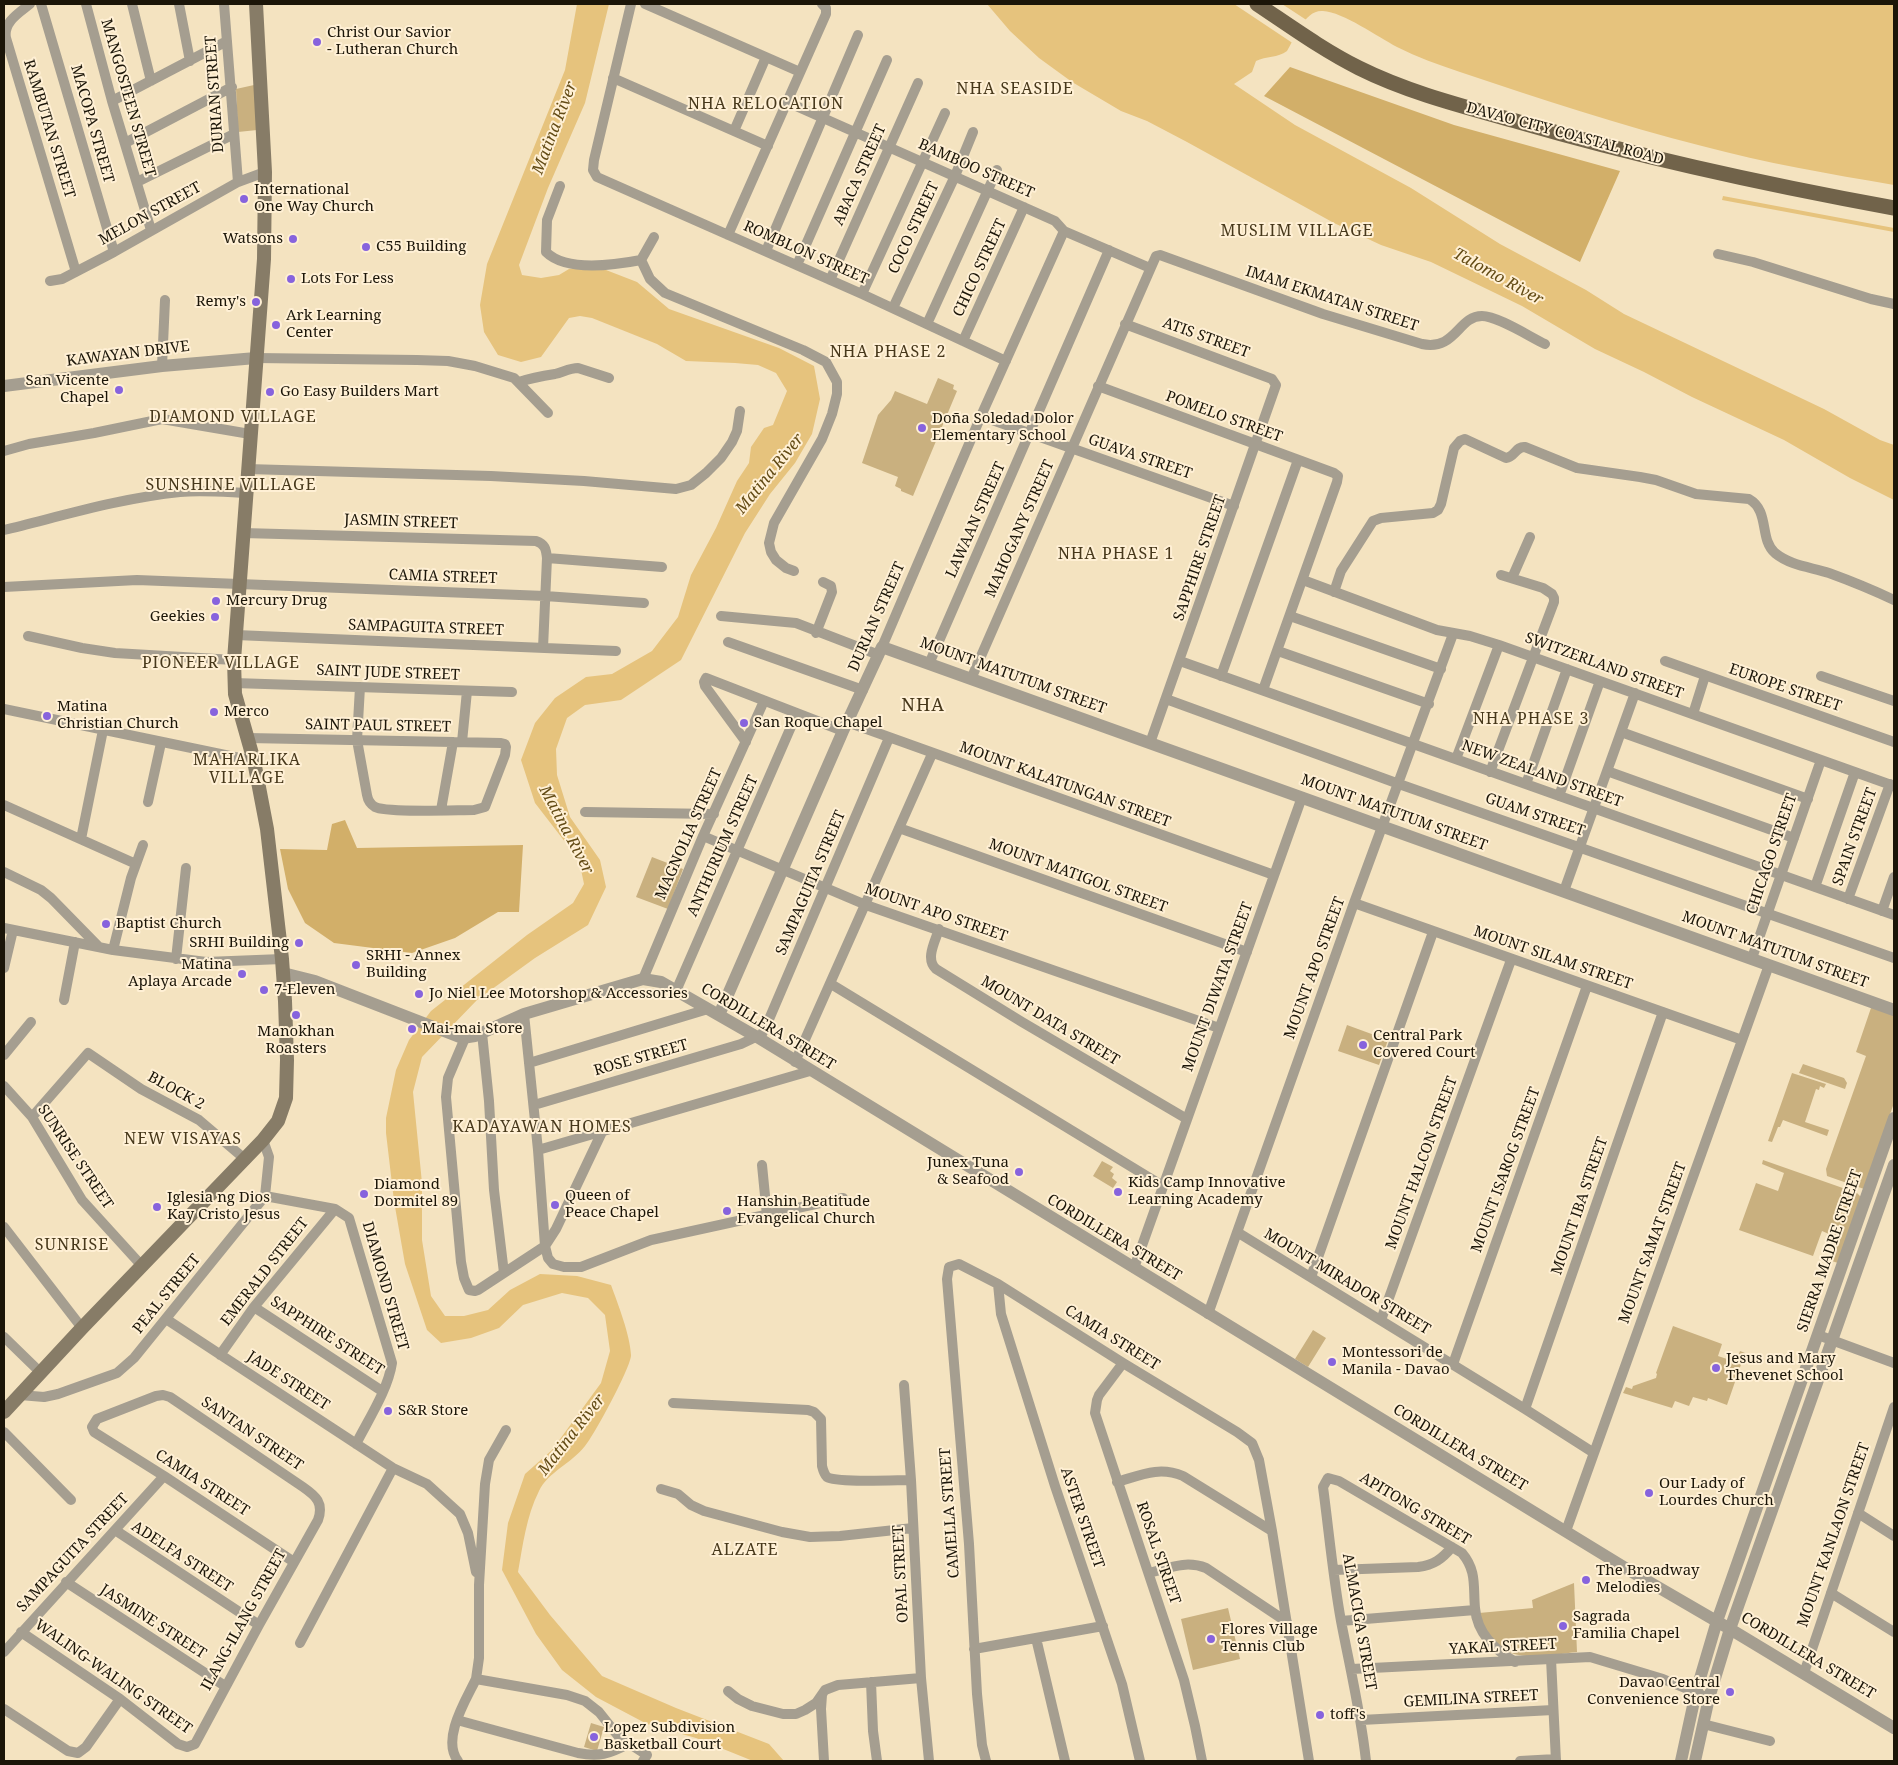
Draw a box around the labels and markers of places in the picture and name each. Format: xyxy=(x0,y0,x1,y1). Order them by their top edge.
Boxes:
place label: Christ Our Savior - Lutheran Church xyxy=(327,24,458,59)
marker: Christ Our Savior - Lutheran Church xyxy=(311,36,323,48)
place label: International One Way Church xyxy=(254,181,374,216)
marker: International One Way Church xyxy=(238,193,250,205)
place label: Watsons xyxy=(223,230,283,248)
marker: Watsons xyxy=(287,233,299,245)
place label: C55 Building xyxy=(376,238,466,256)
marker: C55 Building xyxy=(360,241,372,253)
place label: Lots For Less xyxy=(301,270,394,288)
marker: Lots For Less xyxy=(285,273,297,285)
place label: Remy's xyxy=(196,293,246,311)
marker: Remy's xyxy=(250,296,262,308)
place label: Ark Learning Center xyxy=(286,307,381,342)
marker: Ark Learning Center xyxy=(270,319,282,331)
place label: San Vicente Chapel xyxy=(26,372,109,407)
place label: Go Easy Builders Mart xyxy=(280,383,439,401)
marker: San Vicente Chapel xyxy=(113,384,125,396)
marker: Go Easy Builders Mart xyxy=(264,386,276,398)
place label: Doña Soledad Dolor Elementary School xyxy=(932,410,1074,445)
marker: Doña Soledad Dolor Elementary School xyxy=(916,422,928,434)
place label: Mercury Drug xyxy=(226,592,327,610)
marker: Mercury Drug xyxy=(210,595,222,607)
place label: Geekies xyxy=(150,608,205,626)
marker: Geekies xyxy=(209,611,221,623)
place label: Matina Christian Church xyxy=(57,698,179,733)
place label: Merco xyxy=(224,703,269,721)
marker: Merco xyxy=(208,706,220,718)
marker: Matina Christian Church xyxy=(41,710,53,722)
place label: San Roque Chapel xyxy=(754,714,882,732)
marker: San Roque Chapel xyxy=(738,717,750,729)
place label: Baptist Church xyxy=(116,915,222,933)
marker: Baptist Church xyxy=(100,918,112,930)
place label: SRHI Building xyxy=(189,934,289,952)
marker: SRHI Building xyxy=(293,937,305,949)
place label: SRHI - Annex Building xyxy=(366,947,460,982)
place label: Matina Aplaya Arcade xyxy=(128,956,232,991)
marker: SRHI - Annex Building xyxy=(350,959,362,971)
marker: Matina Aplaya Arcade xyxy=(236,968,248,980)
place label: 7-Eleven xyxy=(274,981,335,999)
marker: 7-Eleven xyxy=(258,984,270,996)
place label: Jo Niel Lee Motorshop & Accessories xyxy=(429,985,688,1003)
marker: Jo Niel Lee Motorshop & Accessories xyxy=(413,988,425,1000)
marker: Manokhan Roasters xyxy=(290,1009,302,1021)
place label: Mai-mai Store xyxy=(422,1020,522,1038)
place label: Manokhan Roasters xyxy=(257,1023,335,1058)
marker: Mai-mai Store xyxy=(406,1023,418,1035)
place label: Central Park Covered Court xyxy=(1373,1027,1476,1062)
marker: Central Park Covered Court xyxy=(1357,1039,1369,1051)
place label: Junex Tuna & Seafood xyxy=(927,1154,1009,1189)
marker: Junex Tuna & Seafood xyxy=(1013,1166,1025,1178)
place label: Kids Camp Innovative Learning Academy xyxy=(1128,1174,1286,1209)
place label: Diamond Dormitel 89 xyxy=(374,1176,458,1211)
marker: Kids Camp Innovative Learning Academy xyxy=(1112,1186,1124,1198)
place label: Queen of Peace Chapel xyxy=(565,1187,659,1222)
marker: Diamond Dormitel 89 xyxy=(358,1188,370,1200)
place label: Iglesia ng Dios Kay Cristo Jesus xyxy=(167,1189,280,1224)
place label: Hanshin Beatitude Evangelical Church xyxy=(737,1193,875,1228)
marker: Queen of Peace Chapel xyxy=(549,1199,561,1211)
marker: Iglesia ng Dios Kay Cristo Jesus xyxy=(151,1201,163,1213)
marker: Hanshin Beatitude Evangelical Church xyxy=(721,1205,733,1217)
place label: Montessori de Manila - Davao xyxy=(1342,1344,1450,1379)
place label: Jesus and Mary Thevenet School xyxy=(1726,1350,1843,1385)
marker: Montessori de Manila - Davao xyxy=(1326,1356,1338,1368)
marker: Jesus and Mary Thevenet School xyxy=(1710,1362,1722,1374)
place label: S&R Store xyxy=(398,1402,468,1420)
marker: S&R Store xyxy=(382,1405,394,1417)
place label: Our Lady of Lourdes Church xyxy=(1659,1475,1774,1510)
marker: Our Lady of Lourdes Church xyxy=(1643,1487,1655,1499)
place label: The Broadway Melodies xyxy=(1596,1562,1699,1597)
marker: The Broadway Melodies xyxy=(1580,1574,1592,1586)
place label: Sagrada Familia Chapel xyxy=(1573,1608,1680,1643)
marker: Sagrada Familia Chapel xyxy=(1557,1620,1569,1632)
place label: Flores Village Tennis Club xyxy=(1221,1621,1318,1656)
marker: Flores Village Tennis Club xyxy=(1205,1633,1217,1645)
place label: Davao Central Convenience Store xyxy=(1587,1674,1720,1709)
marker: Davao Central Convenience Store xyxy=(1724,1686,1736,1698)
place label: toff's xyxy=(1330,1706,1366,1724)
marker: toff's xyxy=(1314,1709,1326,1721)
place label: Lopez Subdivision Basketball Court xyxy=(604,1719,735,1754)
marker: Lopez Subdivision Basketball Court xyxy=(588,1731,600,1743)

